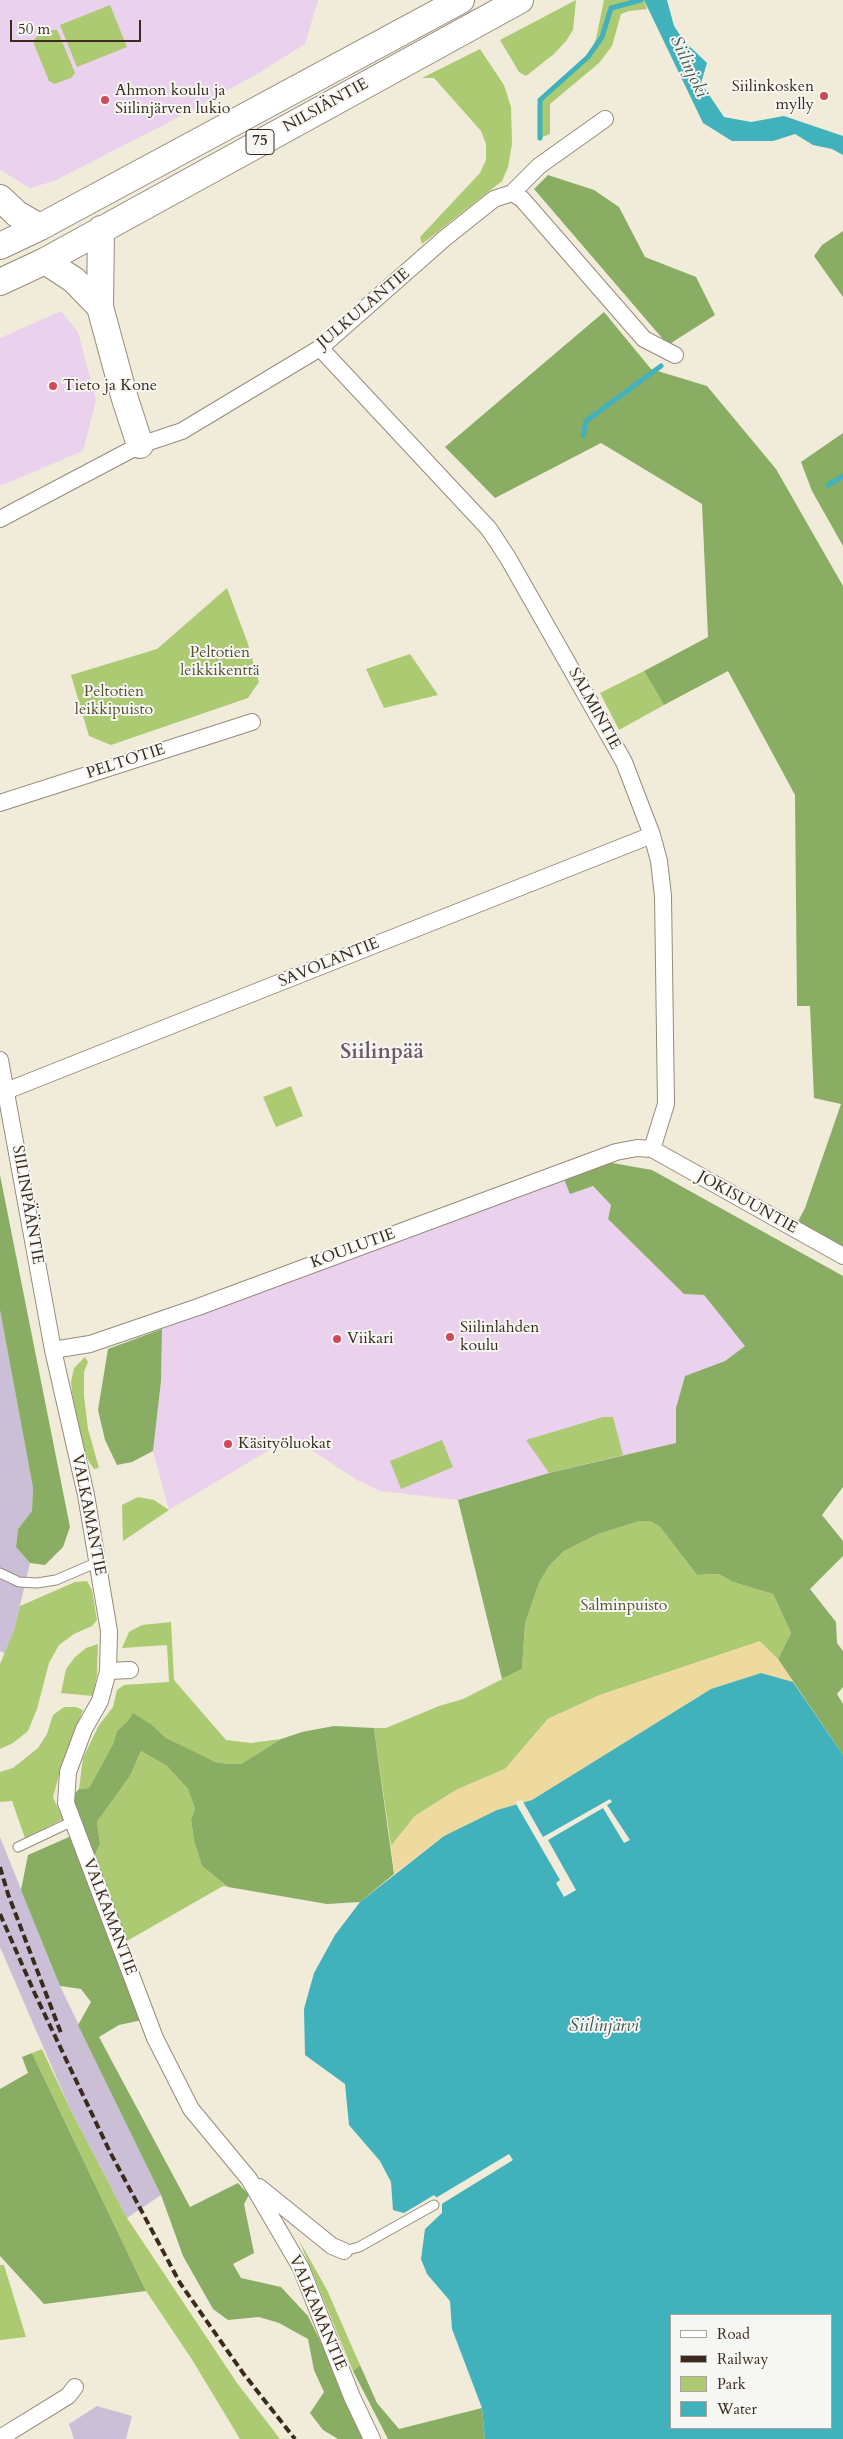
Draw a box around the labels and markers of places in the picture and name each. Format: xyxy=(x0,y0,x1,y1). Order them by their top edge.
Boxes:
place label: Siilinkosken mylly xyxy=(732,77,814,115)
place label: Ahmon koulu ja Siilinjärven lukio xyxy=(115,81,230,119)
marker: Siilinkosken mylly xyxy=(818,90,830,102)
marker: Ahmon koulu ja Siilinjärven lukio xyxy=(99,94,111,106)
place label: Tieto ja Kone xyxy=(63,376,157,396)
marker: Tieto ja Kone xyxy=(47,380,59,392)
place label: Siilinlahden koulu xyxy=(460,1318,539,1356)
place label: Viikari xyxy=(347,1329,394,1349)
marker: Siilinlahden koulu xyxy=(444,1331,456,1343)
marker: Viikari xyxy=(331,1333,343,1345)
place label: Käsityöluokat xyxy=(238,1434,331,1454)
marker: Käsityöluokat xyxy=(222,1438,234,1450)

